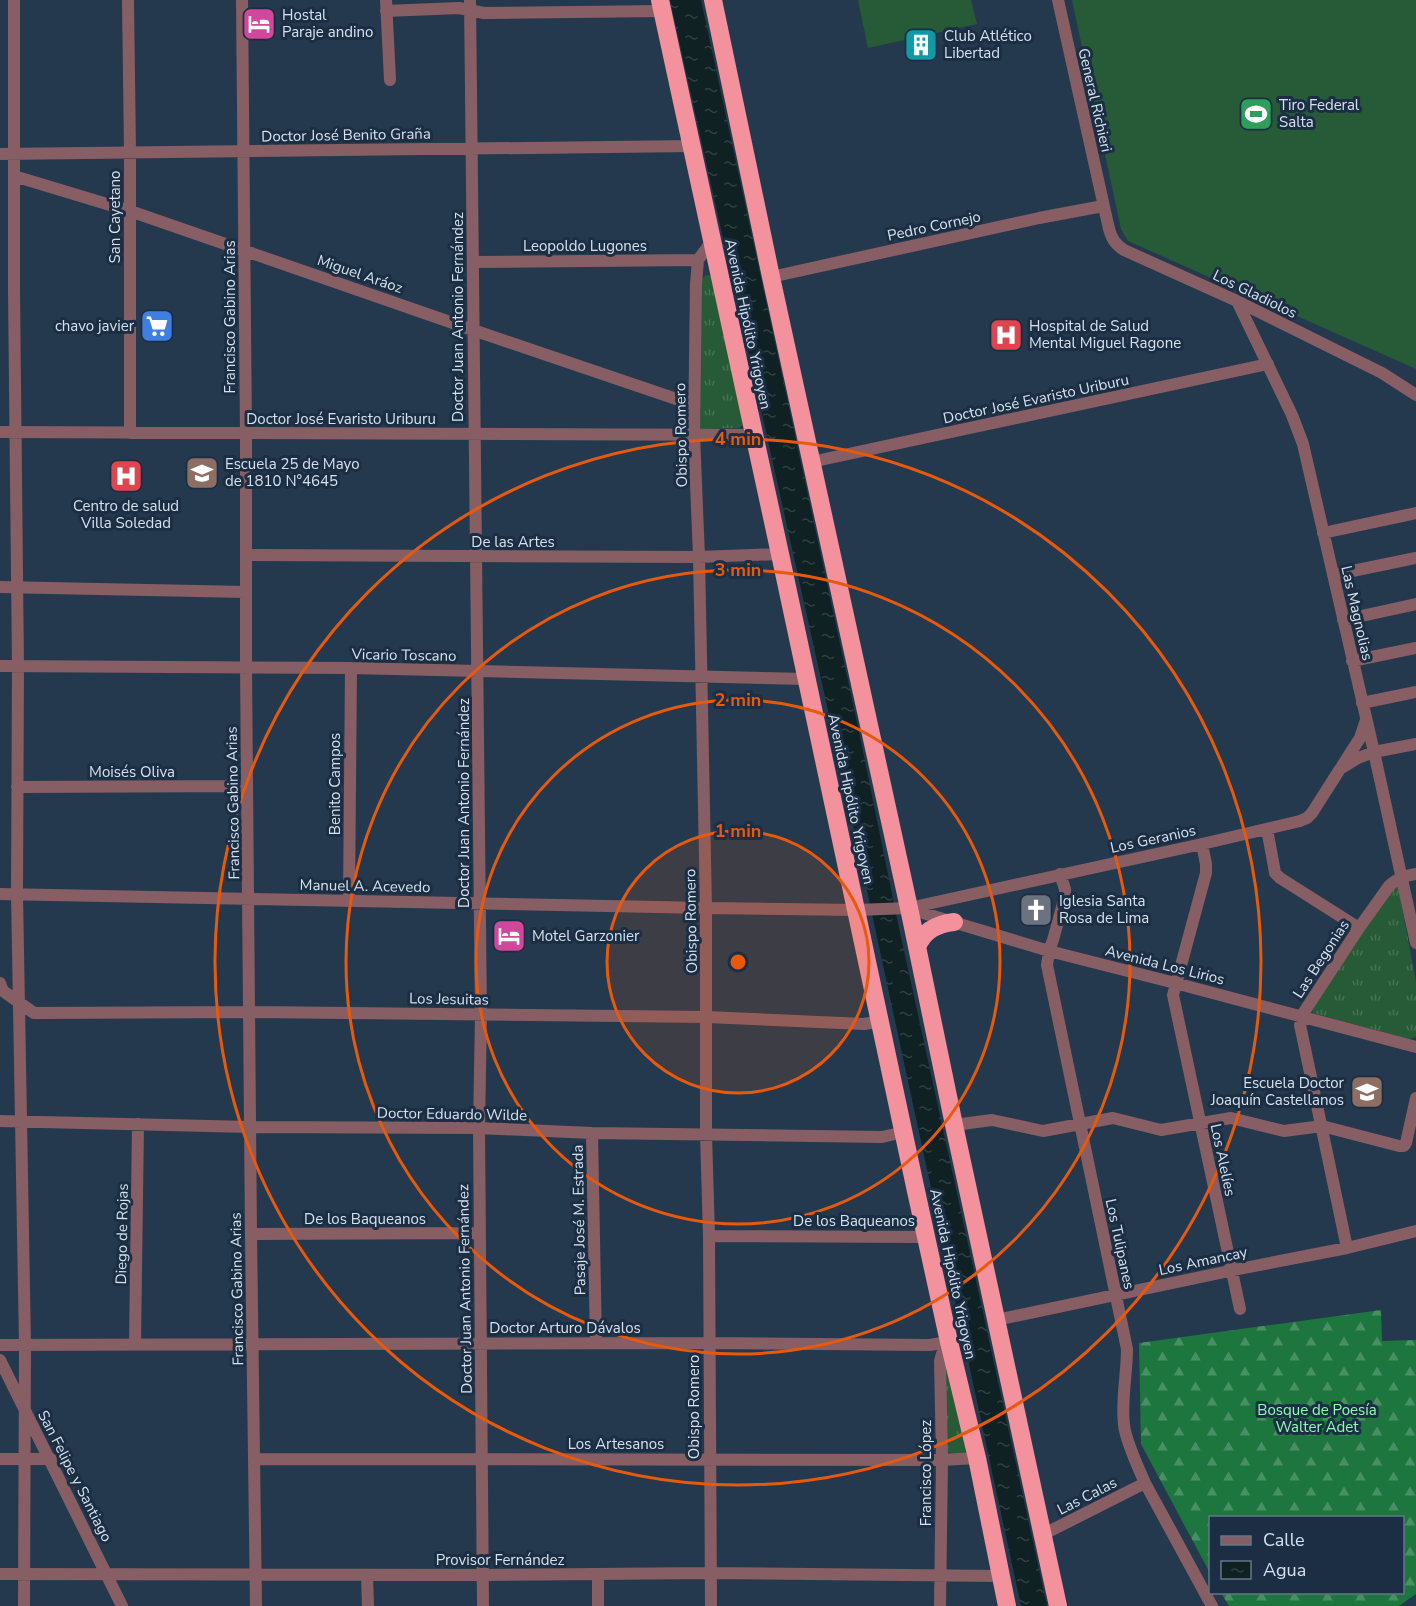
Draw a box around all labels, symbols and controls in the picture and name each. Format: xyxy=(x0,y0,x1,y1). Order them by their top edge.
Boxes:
place label: Hostal Paraje andino xyxy=(282,5,373,42)
hotel icon: Hostal Paraje andino xyxy=(241,6,277,42)
place label: Club Atlético Libertad xyxy=(944,26,1032,63)
building icon: Club Atlético Libertad xyxy=(903,27,939,63)
street label: General Richieri xyxy=(1073,46,1117,154)
place label: Tiro Federal Salta xyxy=(1279,95,1360,132)
sports icon: Tiro Federal Salta xyxy=(1238,96,1274,132)
street label: Doctor José Benito Graña xyxy=(261,124,431,146)
street label: San Cayetano xyxy=(105,171,125,263)
street label: Pedro Cornejo xyxy=(885,206,983,246)
street label: Doctor Juan Antonio Fernández xyxy=(448,212,468,422)
street label: Leopoldo Lugones xyxy=(523,236,647,256)
street label: Avenida Hipólito Yrigoyen xyxy=(720,237,776,411)
street label: Francisco Gabino Arias xyxy=(220,240,240,394)
street label: Miguel Aráoz xyxy=(315,250,405,298)
street label: Los Gladiolos xyxy=(1210,265,1300,323)
supermarket icon: chavo javier xyxy=(139,308,175,344)
place label: chavo javier xyxy=(55,316,135,336)
place label: Hospital de Salud Mental Miguel Ragone xyxy=(1029,316,1181,353)
hospital icon: Hospital de Salud Mental Miguel Ragone xyxy=(988,317,1024,353)
street label: Doctor José Evaristo Uriburu xyxy=(941,370,1131,428)
street label: Obispo Romero xyxy=(670,383,692,487)
street label: Doctor José Evaristo Uriburu xyxy=(246,409,436,429)
text: 4 min xyxy=(715,427,761,451)
place label: Escuela 25 de Mayo de 1810 N°4645 xyxy=(225,454,360,491)
school or university icon: Escuela 25 de Mayo de 1810 N°4645 xyxy=(184,455,220,491)
hospital icon: Centro de salud Villa Soledad xyxy=(108,458,144,494)
place label: Centro de salud Villa Soledad xyxy=(73,496,179,533)
street label: De las Artes xyxy=(471,532,555,552)
text: 3 min xyxy=(715,558,761,582)
street label: Las Magnolias xyxy=(1336,564,1378,662)
street label: Vicario Toscano xyxy=(350,644,457,666)
text: 2 min xyxy=(715,688,761,712)
street label: Doctor Juan Antonio Fernández xyxy=(454,698,474,908)
street label: Avenida Hipólito Yrigoyen xyxy=(823,712,879,886)
street label: Francisco Gabino Arias xyxy=(222,726,244,880)
street label: Benito Campos xyxy=(325,733,345,835)
street label: Moisés Oliva xyxy=(89,762,175,782)
text: 1 min xyxy=(715,819,761,843)
street label: Los Geranios xyxy=(1108,820,1198,858)
street label: Obispo Romero xyxy=(680,869,702,973)
street label: Manuel A. Acevedo xyxy=(299,875,431,897)
place label: Iglesia Santa Rosa de Lima xyxy=(1059,891,1149,928)
church icon: Iglesia Santa Rosa de Lima xyxy=(1018,892,1054,928)
street label: Las Begonias xyxy=(1288,916,1354,1002)
hotel icon: Motel Garzonier xyxy=(491,918,527,954)
place label: Motel Garzonier xyxy=(532,926,640,946)
street label: Avenida Los Lirios xyxy=(1103,941,1227,989)
centre of rings xyxy=(728,952,748,972)
street label: Los Jesuitas xyxy=(409,988,489,1010)
place label: Escuela Doctor Joaquín Castellanos xyxy=(1210,1073,1345,1110)
school or university icon: Escuela Doctor Joaquín Castellanos xyxy=(1349,1074,1385,1110)
street label: Doctor Eduardo Wilde xyxy=(377,1103,527,1125)
street label: Los Alelíes xyxy=(1206,1122,1240,1198)
street label: Pasaje José M. Estrada xyxy=(568,1144,590,1296)
street label: Diego de Rojas xyxy=(111,1183,133,1285)
street label: Doctor Juan Antonio Fernández xyxy=(453,1184,477,1394)
street label: Avenida Hipólito Yrigoyen xyxy=(925,1187,981,1361)
street label: Los Tulipanes xyxy=(1101,1197,1139,1291)
street label: De los Baqueanos xyxy=(304,1209,426,1229)
street label: De los Baqueanos xyxy=(793,1211,915,1231)
street label: Francisco Gabino Arias xyxy=(226,1212,248,1366)
street label: Los Amancay xyxy=(1157,1242,1249,1280)
street label: Doctor Arturo Dávalos xyxy=(489,1318,641,1338)
street label: Obispo Romero xyxy=(684,1355,704,1459)
park label: Bosque de Poesía Walter Adet xyxy=(1257,1400,1377,1437)
street label: San Felipe y Santiago xyxy=(33,1407,117,1545)
street label: Francisco López xyxy=(916,1420,936,1526)
street label: Los Artesanos xyxy=(568,1434,664,1454)
street label: Las Calas xyxy=(1054,1472,1120,1520)
legend xyxy=(1209,1516,1404,1594)
text: Calle xyxy=(1263,1528,1305,1552)
street label: Provisor Fernández xyxy=(436,1550,564,1570)
text: Agua xyxy=(1263,1558,1306,1582)

